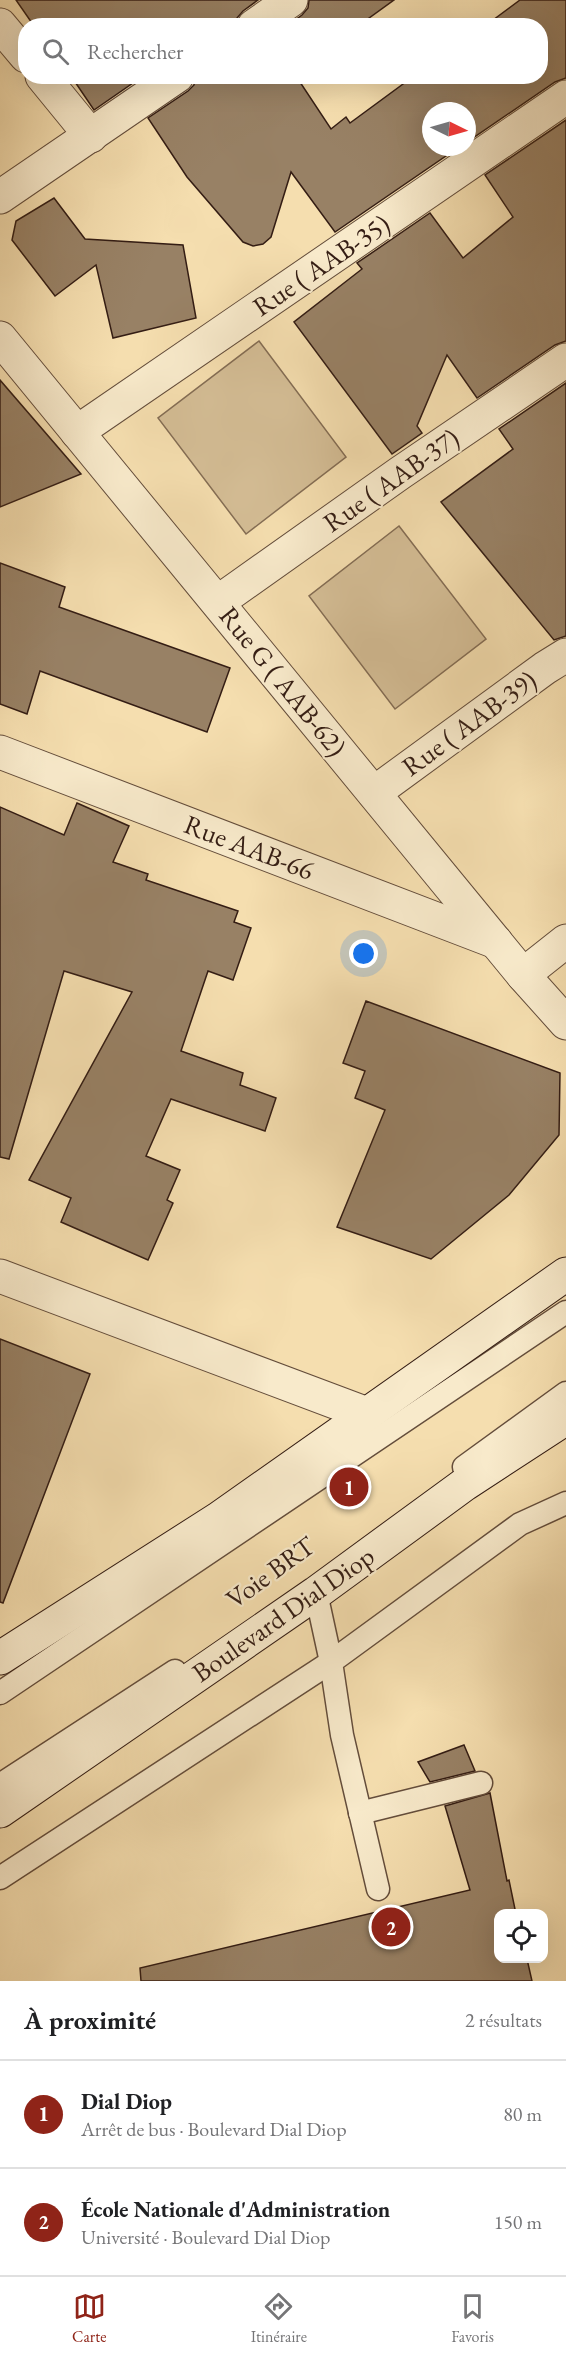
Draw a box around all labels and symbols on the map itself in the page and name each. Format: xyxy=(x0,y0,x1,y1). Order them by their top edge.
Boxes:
north arrow xyxy=(422,102,476,156)
street label: Rue ( AAB-35) xyxy=(246,206,396,324)
street label: Rue ( AAB-37) xyxy=(316,420,466,540)
street label: Rue G ( AAB-62) xyxy=(212,599,354,763)
street label: Rue ( AAB-39) xyxy=(395,662,543,784)
street label: Rue AAB-66 xyxy=(179,806,319,888)
your location xyxy=(349,939,378,968)
pin: 1 xyxy=(330,1464,368,1510)
street label: Voie BRT xyxy=(219,1527,322,1616)
street label: Boulevard Dial Diop xyxy=(185,1538,381,1690)
pin: 2 xyxy=(372,1904,410,1950)

